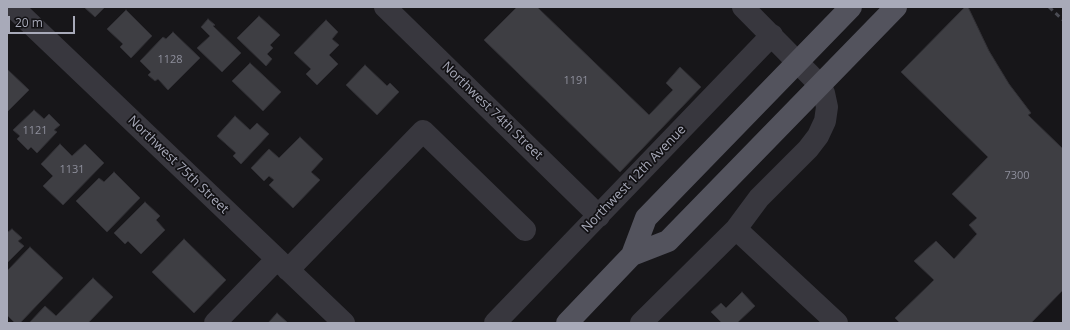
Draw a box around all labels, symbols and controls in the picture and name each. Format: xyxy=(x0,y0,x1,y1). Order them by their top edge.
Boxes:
scale bar xyxy=(10,8,77,34)
text: 20 m xyxy=(15,14,43,31)
house number: 1128 xyxy=(157,53,183,67)
street label: Northwest 74th Street xyxy=(438,59,546,163)
house number: 1191 xyxy=(563,74,589,88)
street label: Northwest 75th Street xyxy=(124,113,232,217)
street label: Northwest 12th Avenue xyxy=(579,122,689,236)
house number: 1121 xyxy=(22,124,48,138)
house number: 1131 xyxy=(59,163,85,177)
house number: 7300 xyxy=(1004,169,1030,183)

